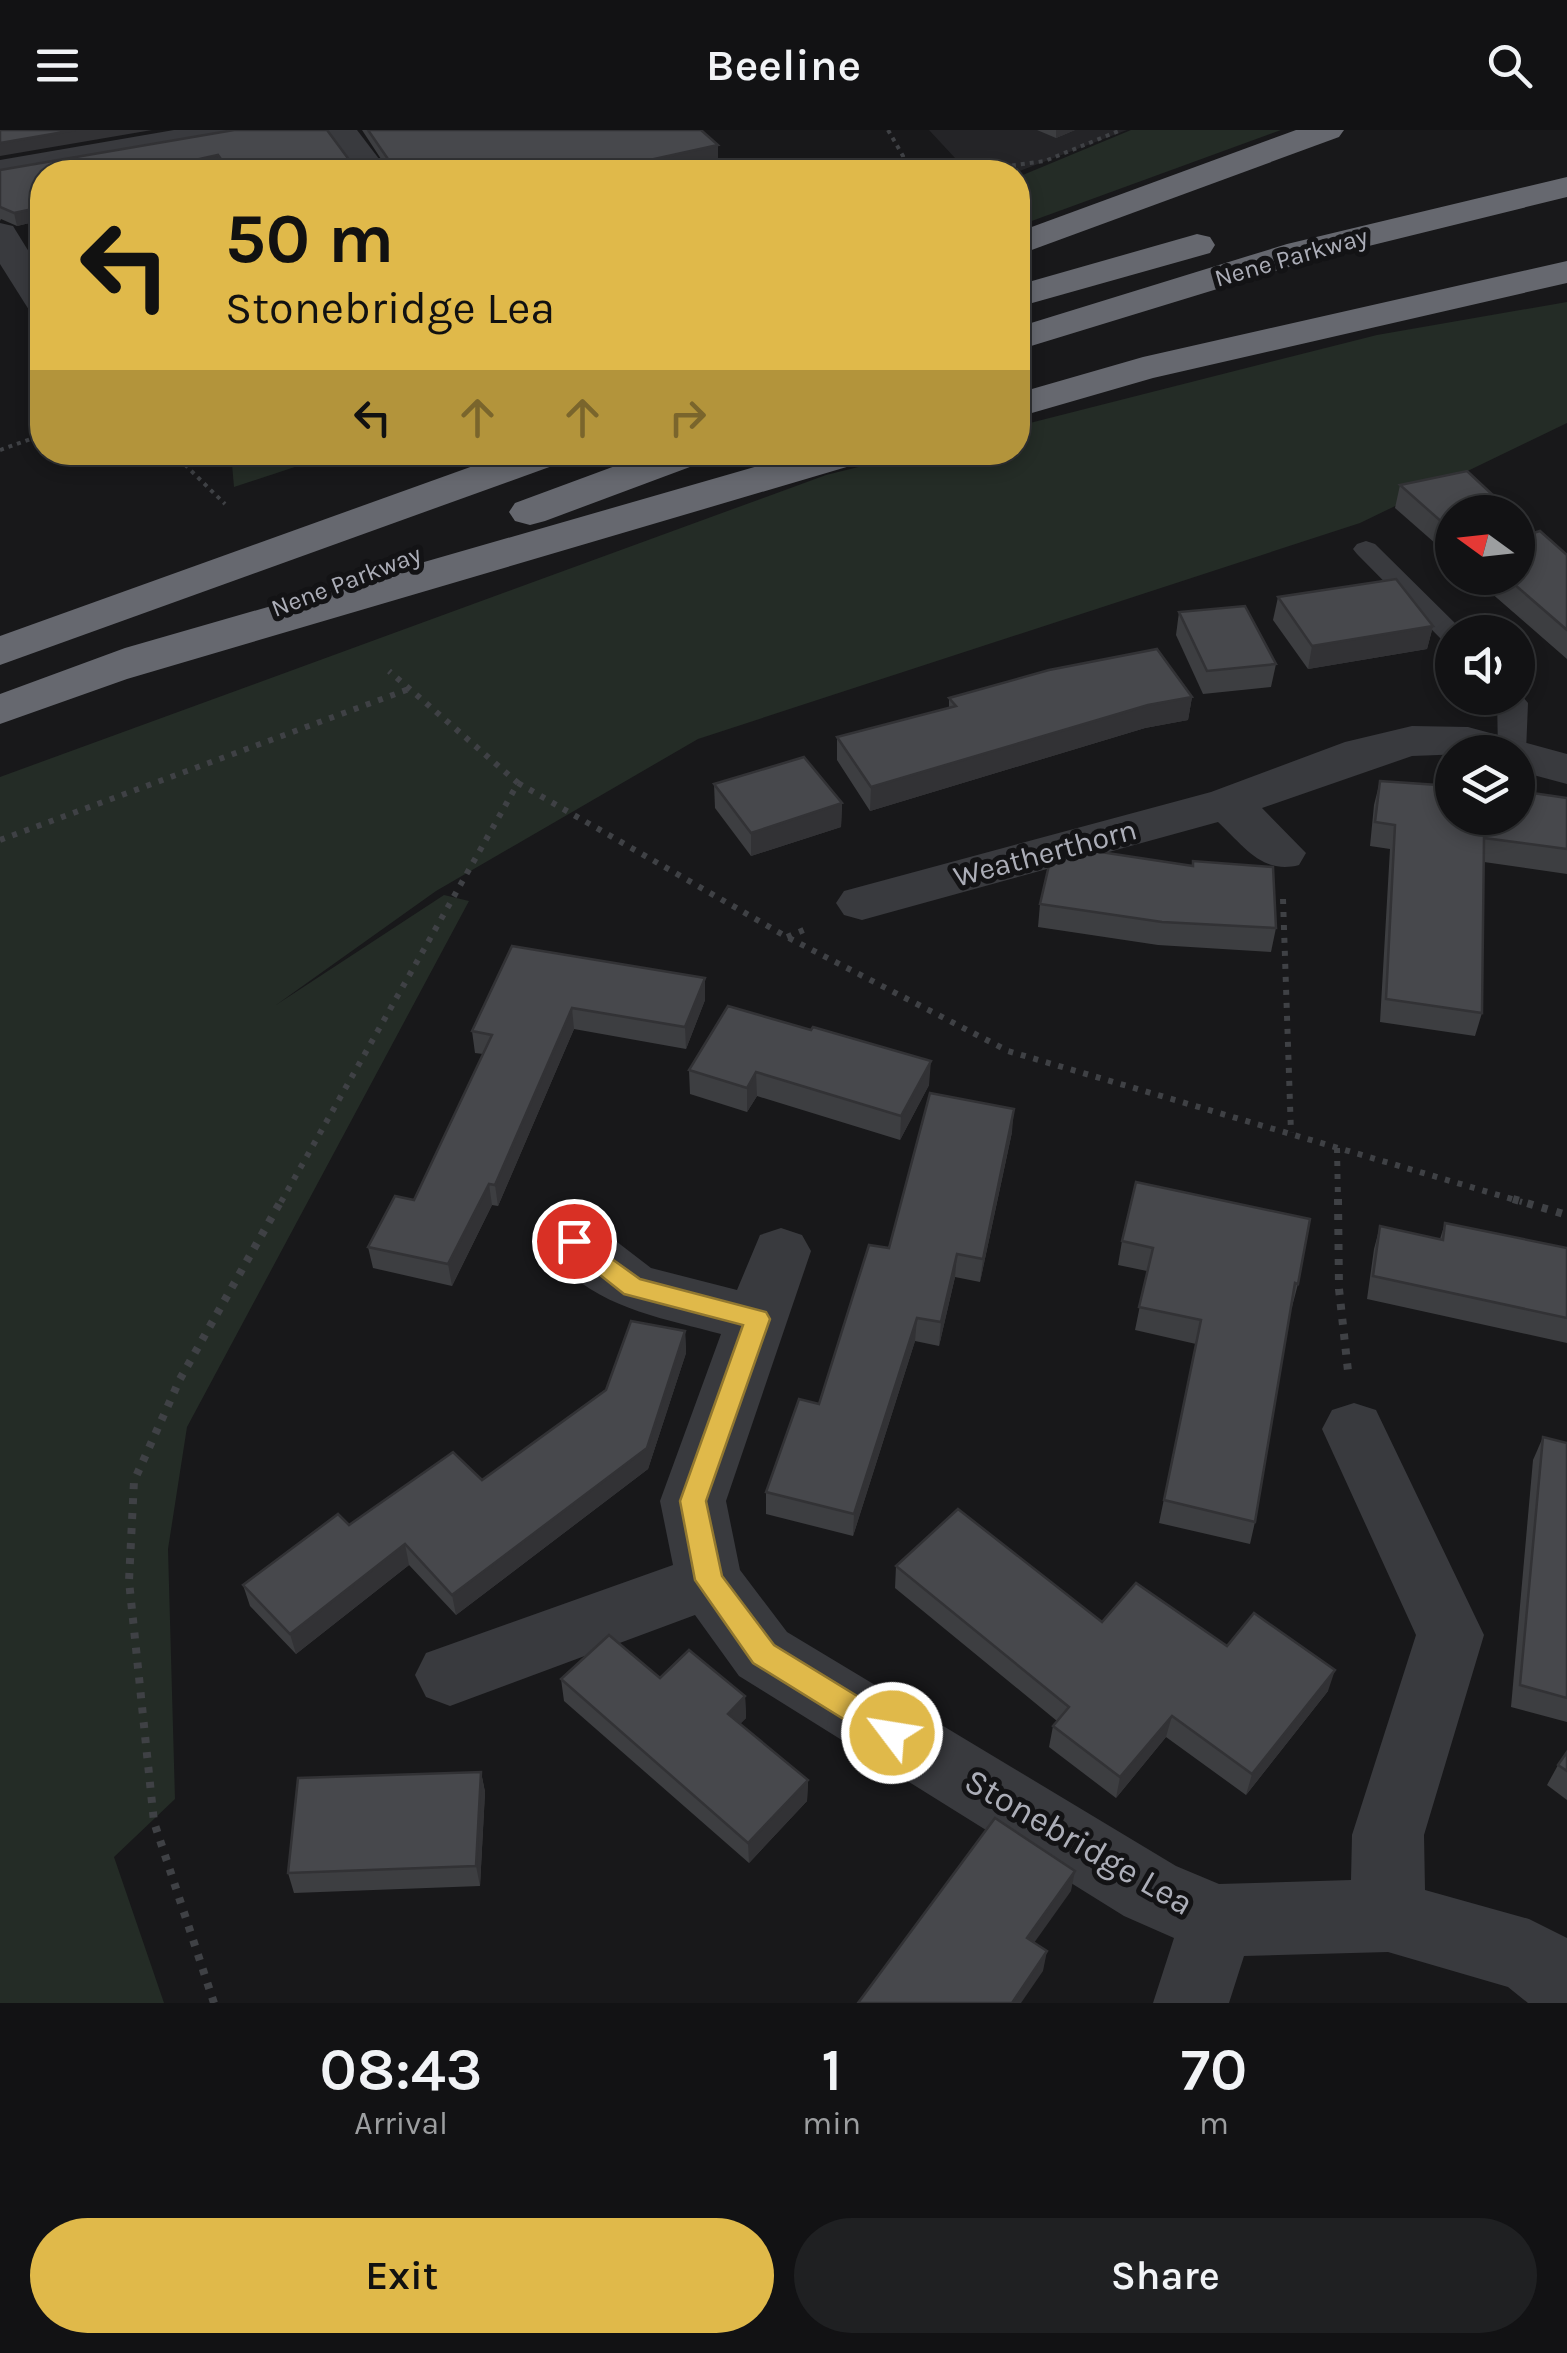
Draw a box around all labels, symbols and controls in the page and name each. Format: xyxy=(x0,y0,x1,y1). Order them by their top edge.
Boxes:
icon: menu xyxy=(30,38,85,93)
icon: search xyxy=(1482,38,1537,93)
text: Beeline xyxy=(706,39,861,91)
text: 50 m xyxy=(225,198,394,280)
icon: left xyxy=(60,200,190,330)
street label: Nene Parkway xyxy=(1211,221,1371,293)
text: Stonebridge Lea xyxy=(225,282,555,334)
icon: left xyxy=(345,390,400,445)
icon: ahead xyxy=(450,390,505,445)
icon: ahead xyxy=(555,390,610,445)
icon: right xyxy=(660,390,715,445)
north arrow xyxy=(1435,495,1535,595)
map controls xyxy=(1435,495,1535,835)
street label: Nene Parkway xyxy=(267,539,425,623)
button: sound xyxy=(1435,615,1535,715)
button: layers xyxy=(1435,735,1535,835)
street label: Weatherthorn xyxy=(949,811,1141,895)
pin xyxy=(532,1199,617,1284)
icon: arrive xyxy=(547,1214,602,1269)
position arrow xyxy=(840,1681,944,1785)
street label: Stonebridge Lea xyxy=(958,1760,1200,1924)
text: 08:43 xyxy=(320,2035,483,2105)
text: 1 xyxy=(821,2035,842,2105)
text: 70 xyxy=(1181,2035,1247,2105)
text: Arrival xyxy=(354,2105,448,2142)
text: min xyxy=(802,2105,861,2142)
text: m xyxy=(1199,2105,1229,2142)
button: Exit xyxy=(30,2218,774,2333)
button: Share xyxy=(794,2218,1537,2333)

